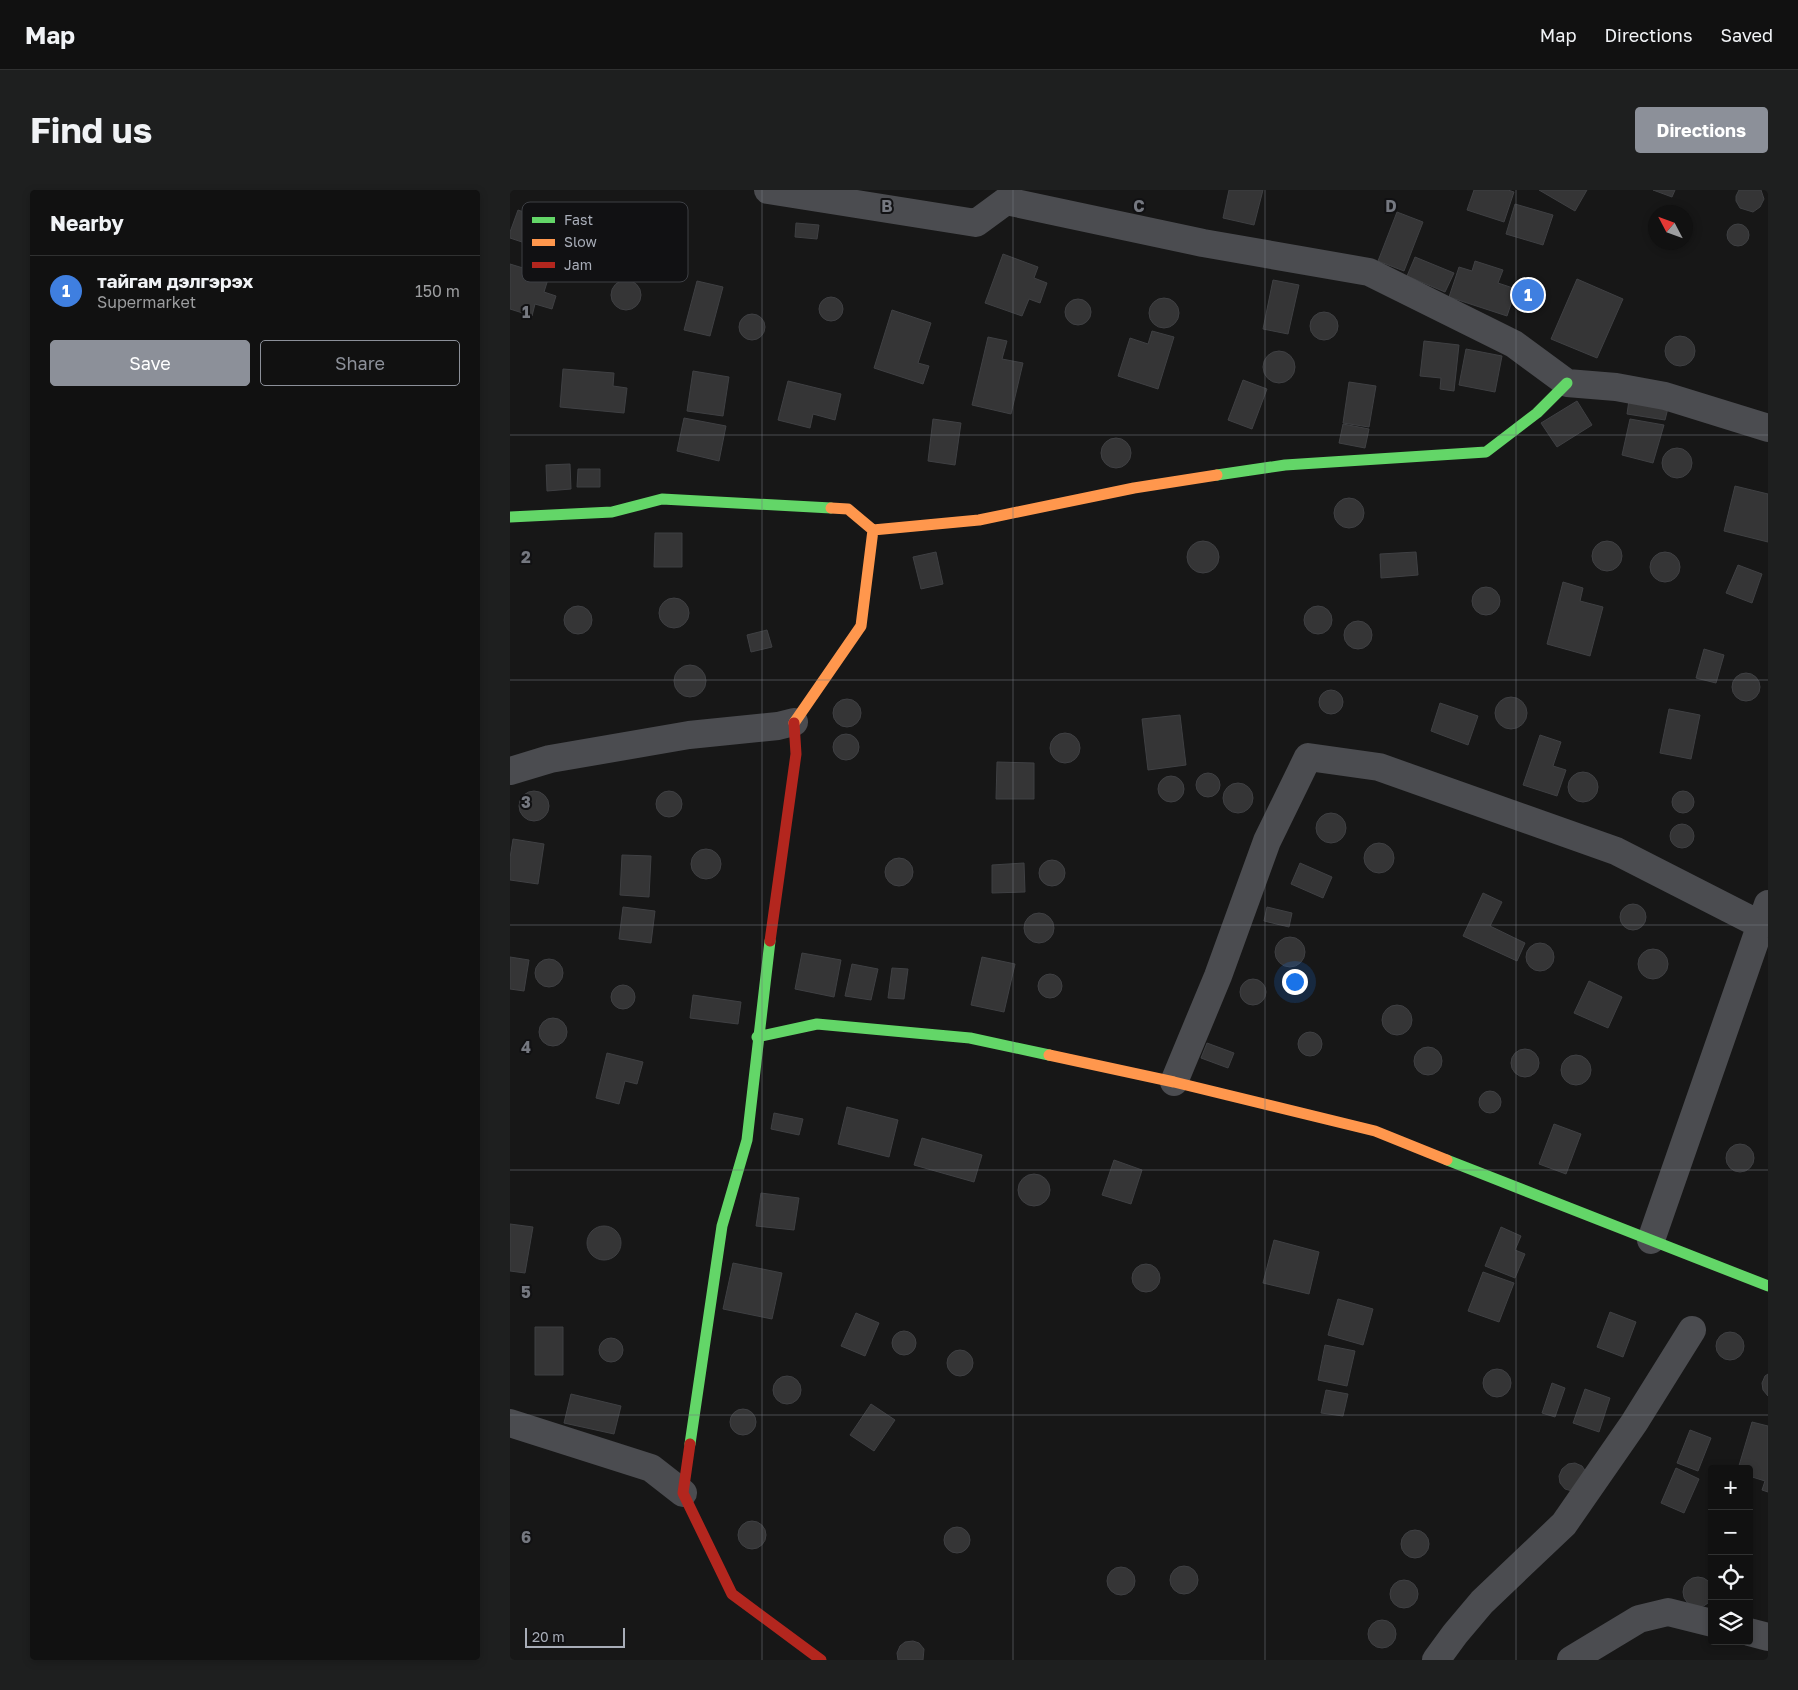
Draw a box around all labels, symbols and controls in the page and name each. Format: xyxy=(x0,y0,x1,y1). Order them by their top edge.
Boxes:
text: Map xyxy=(25,20,75,49)
text: Map xyxy=(1540,24,1576,46)
text: Directions xyxy=(1604,24,1692,46)
text: Saved xyxy=(1720,24,1773,46)
button: Directions xyxy=(1635,107,1768,153)
text: Find us xyxy=(30,109,152,151)
text: B xyxy=(881,196,893,216)
text: C xyxy=(1133,196,1145,216)
text: D xyxy=(1385,196,1397,216)
legend xyxy=(522,202,688,282)
north arrow xyxy=(1648,205,1693,250)
text: Nearby xyxy=(50,210,124,236)
text: Fast xyxy=(564,211,593,228)
text: Slow xyxy=(564,233,597,250)
text: Jam xyxy=(564,256,592,273)
text: тайгам дэлгэрэх xyxy=(97,269,253,292)
pin: 1 xyxy=(1512,276,1544,314)
text: 1 xyxy=(62,281,70,301)
text: 150 m xyxy=(415,281,460,301)
text: Supermarket xyxy=(97,292,196,312)
text: 1 xyxy=(522,302,530,322)
button: Save xyxy=(50,340,250,386)
button: Share xyxy=(260,340,460,386)
text: 2 xyxy=(521,547,531,567)
text: 3 xyxy=(521,792,531,812)
your location xyxy=(1282,969,1308,995)
text: 4 xyxy=(521,1037,531,1057)
text: 5 xyxy=(521,1282,531,1302)
map controls xyxy=(1708,1465,1753,1645)
button: + xyxy=(1708,1465,1753,1510)
button: − xyxy=(1708,1510,1753,1555)
text: 6 xyxy=(521,1527,531,1547)
button: locate xyxy=(1708,1555,1753,1600)
button: layers xyxy=(1708,1600,1753,1645)
scale bar xyxy=(525,1625,625,1648)
text: 20 m xyxy=(532,1628,565,1645)

